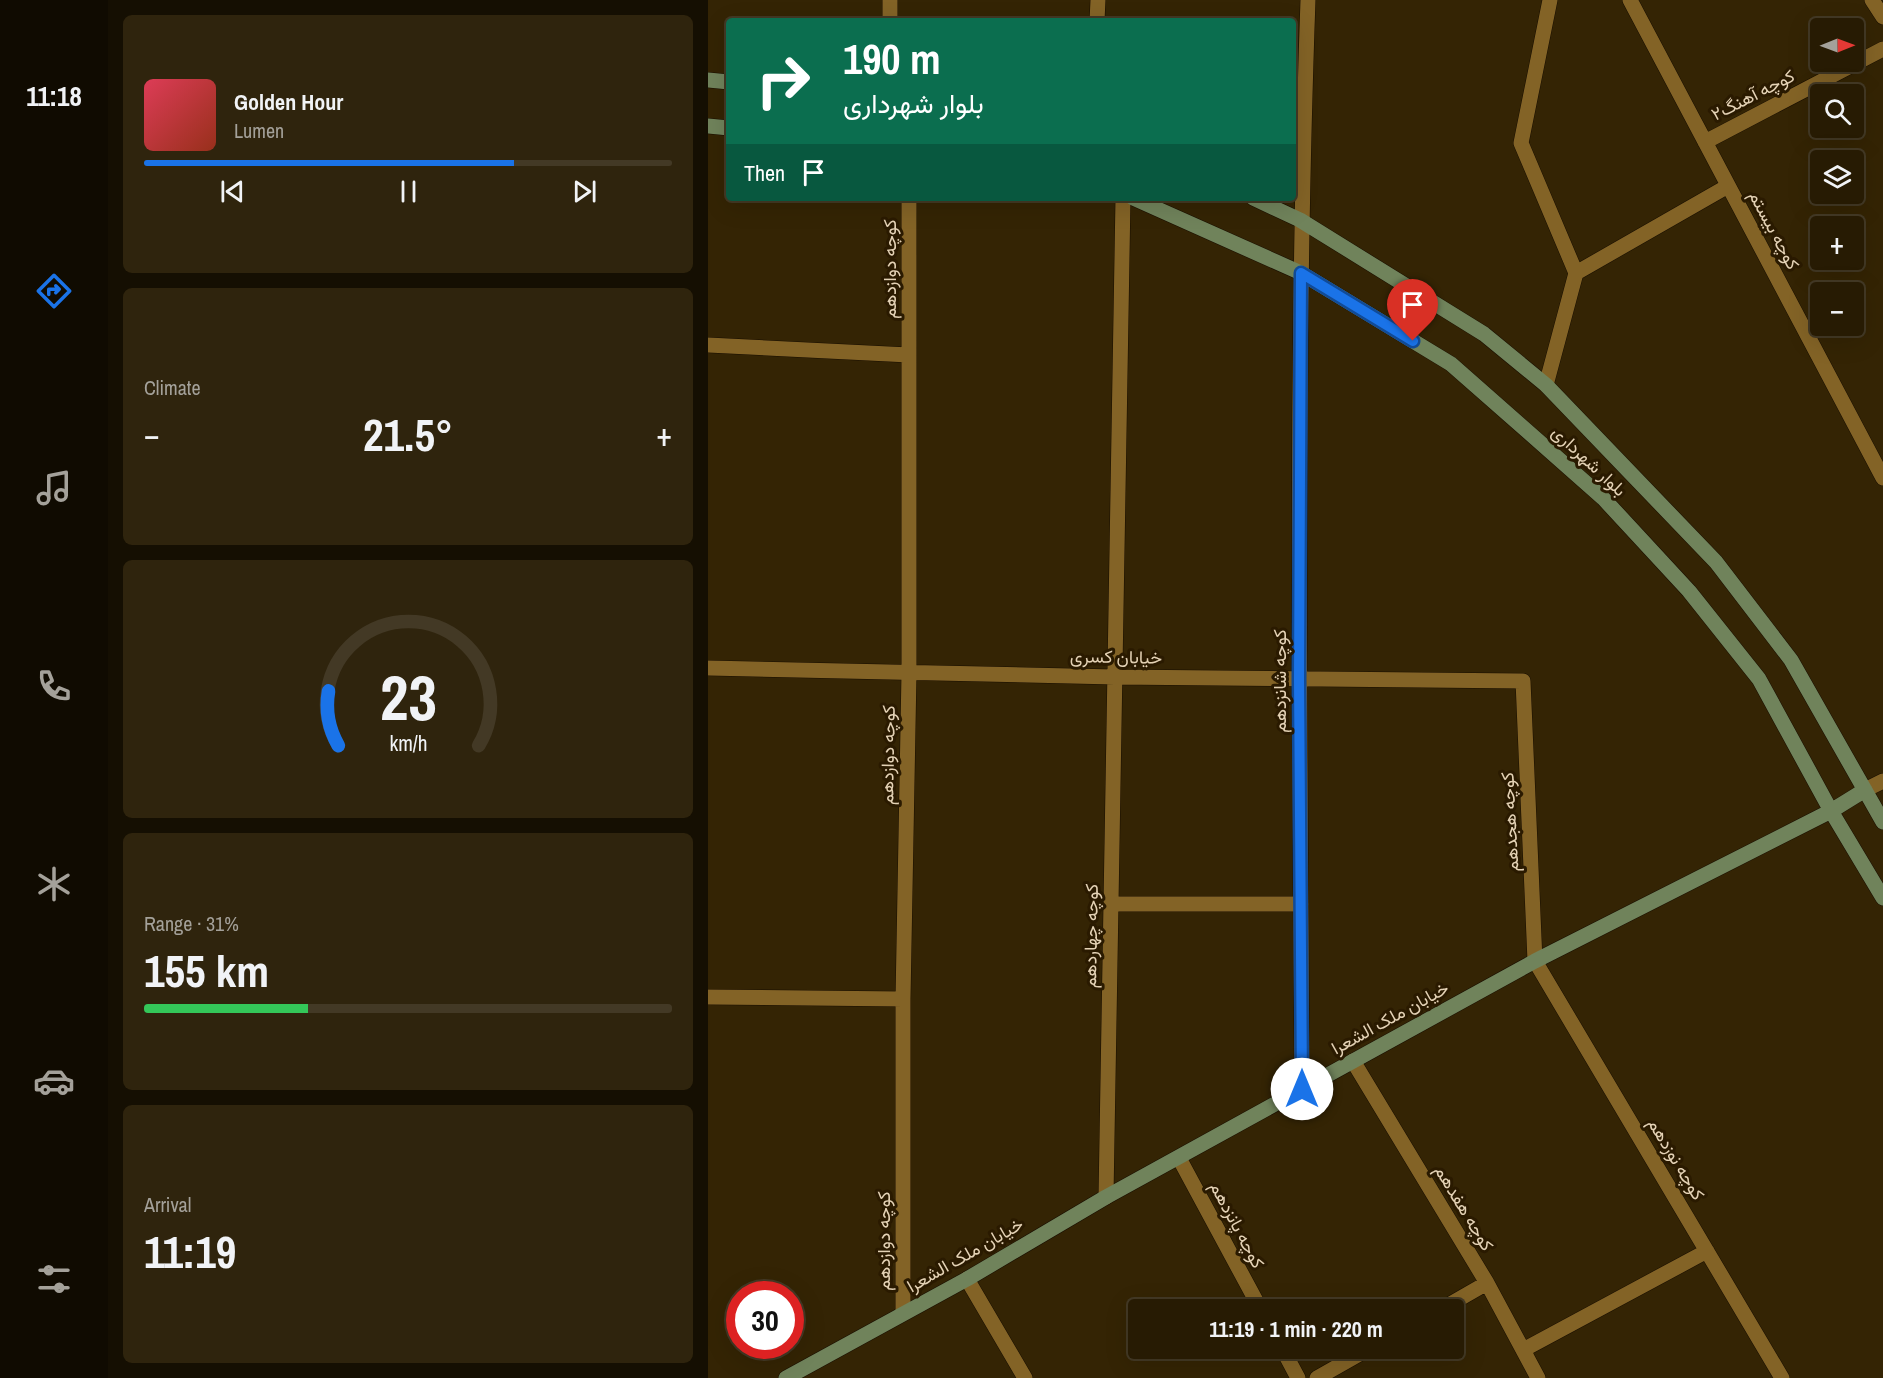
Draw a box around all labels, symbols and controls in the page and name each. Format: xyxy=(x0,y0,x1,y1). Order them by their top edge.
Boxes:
north arrow xyxy=(1810,18,1864,72)
map controls xyxy=(1810,18,1864,336)
text: 190 m xyxy=(843,31,941,87)
icon: right xyxy=(744,42,822,120)
street label: کوچه آهنگ۲ xyxy=(1707,63,1799,126)
text: 11:18 xyxy=(26,78,82,114)
button: search xyxy=(1810,84,1864,138)
text: بلوار شهرداری xyxy=(843,85,984,121)
text: Golden Hour xyxy=(234,87,343,117)
text: Lumen xyxy=(234,117,284,144)
button: layers xyxy=(1810,150,1864,204)
icon: arrive xyxy=(797,156,830,189)
text: Then xyxy=(744,158,785,188)
icon: previous xyxy=(216,175,249,208)
icon: pause xyxy=(392,175,425,208)
icon: next xyxy=(568,175,601,208)
street label: کوچه بیستم xyxy=(1743,186,1806,274)
button: + xyxy=(1810,216,1864,270)
street label: کوچه دوازدهم xyxy=(877,219,902,319)
icon: directions xyxy=(33,270,75,312)
pin xyxy=(1387,279,1438,341)
button: − xyxy=(1810,282,1864,336)
icon: arrive xyxy=(1396,288,1429,321)
text: Climate xyxy=(144,374,201,401)
text: 21.5° xyxy=(363,404,453,465)
text: − xyxy=(144,412,160,456)
text: + xyxy=(656,412,672,456)
street label: بلوار شهرداری xyxy=(1546,419,1632,502)
icon: music xyxy=(33,467,75,509)
street label: کوچه شانزدهم xyxy=(1267,629,1292,733)
street label: خیابان کسری xyxy=(1070,643,1162,670)
text: 23 xyxy=(380,655,436,739)
icon: phone xyxy=(33,665,75,707)
street label: کوچه دوازدهم xyxy=(874,705,901,805)
text: km/h xyxy=(389,729,427,758)
street label: کوچه هجدهم xyxy=(1494,772,1525,872)
icon: climate xyxy=(33,863,75,905)
street label: کوچه چهاردهم xyxy=(1077,884,1104,988)
text: Range · 31% xyxy=(144,910,239,937)
text: 155 km xyxy=(144,940,269,1001)
street label: خیابان ملک الشعرا xyxy=(1327,975,1453,1060)
position arrow xyxy=(1270,1057,1334,1121)
icon: car xyxy=(33,1060,75,1102)
street label: کوچه نوزدهم xyxy=(1642,1113,1711,1205)
street label: کوچه هفدهم xyxy=(1429,1160,1500,1256)
street label: کوچه پانزدهم xyxy=(1204,1177,1271,1273)
text: Arrival xyxy=(144,1191,191,1218)
street label: کوچه دوازدهم xyxy=(871,1191,896,1291)
street label: خیابان ملک الشعرا xyxy=(902,1211,1028,1298)
text: 11:19 xyxy=(144,1221,236,1282)
icon: filters xyxy=(33,1258,75,1300)
speed limit sign: 30 xyxy=(726,1281,804,1359)
text: 11:19 · 1 min · 220 m xyxy=(1209,1314,1383,1344)

